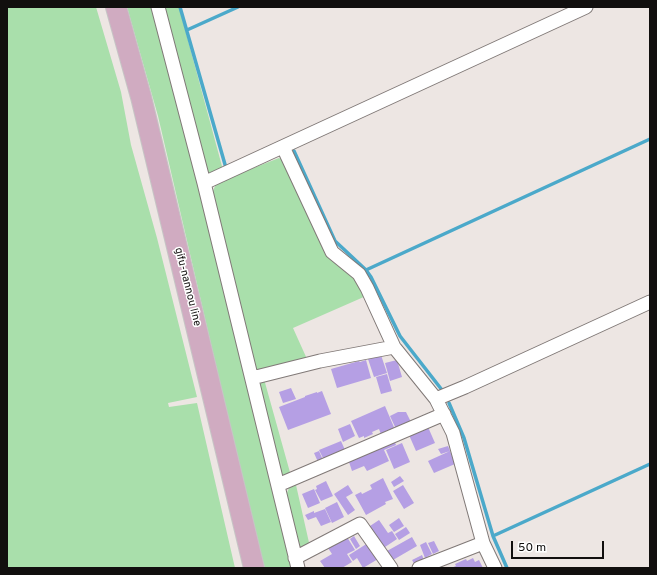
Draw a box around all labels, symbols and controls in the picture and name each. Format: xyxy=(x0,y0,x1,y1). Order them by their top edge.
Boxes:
street label: gifu-nannou line xyxy=(171,246,203,328)
scale bar xyxy=(513,533,606,559)
text: 50 m xyxy=(518,540,546,556)

